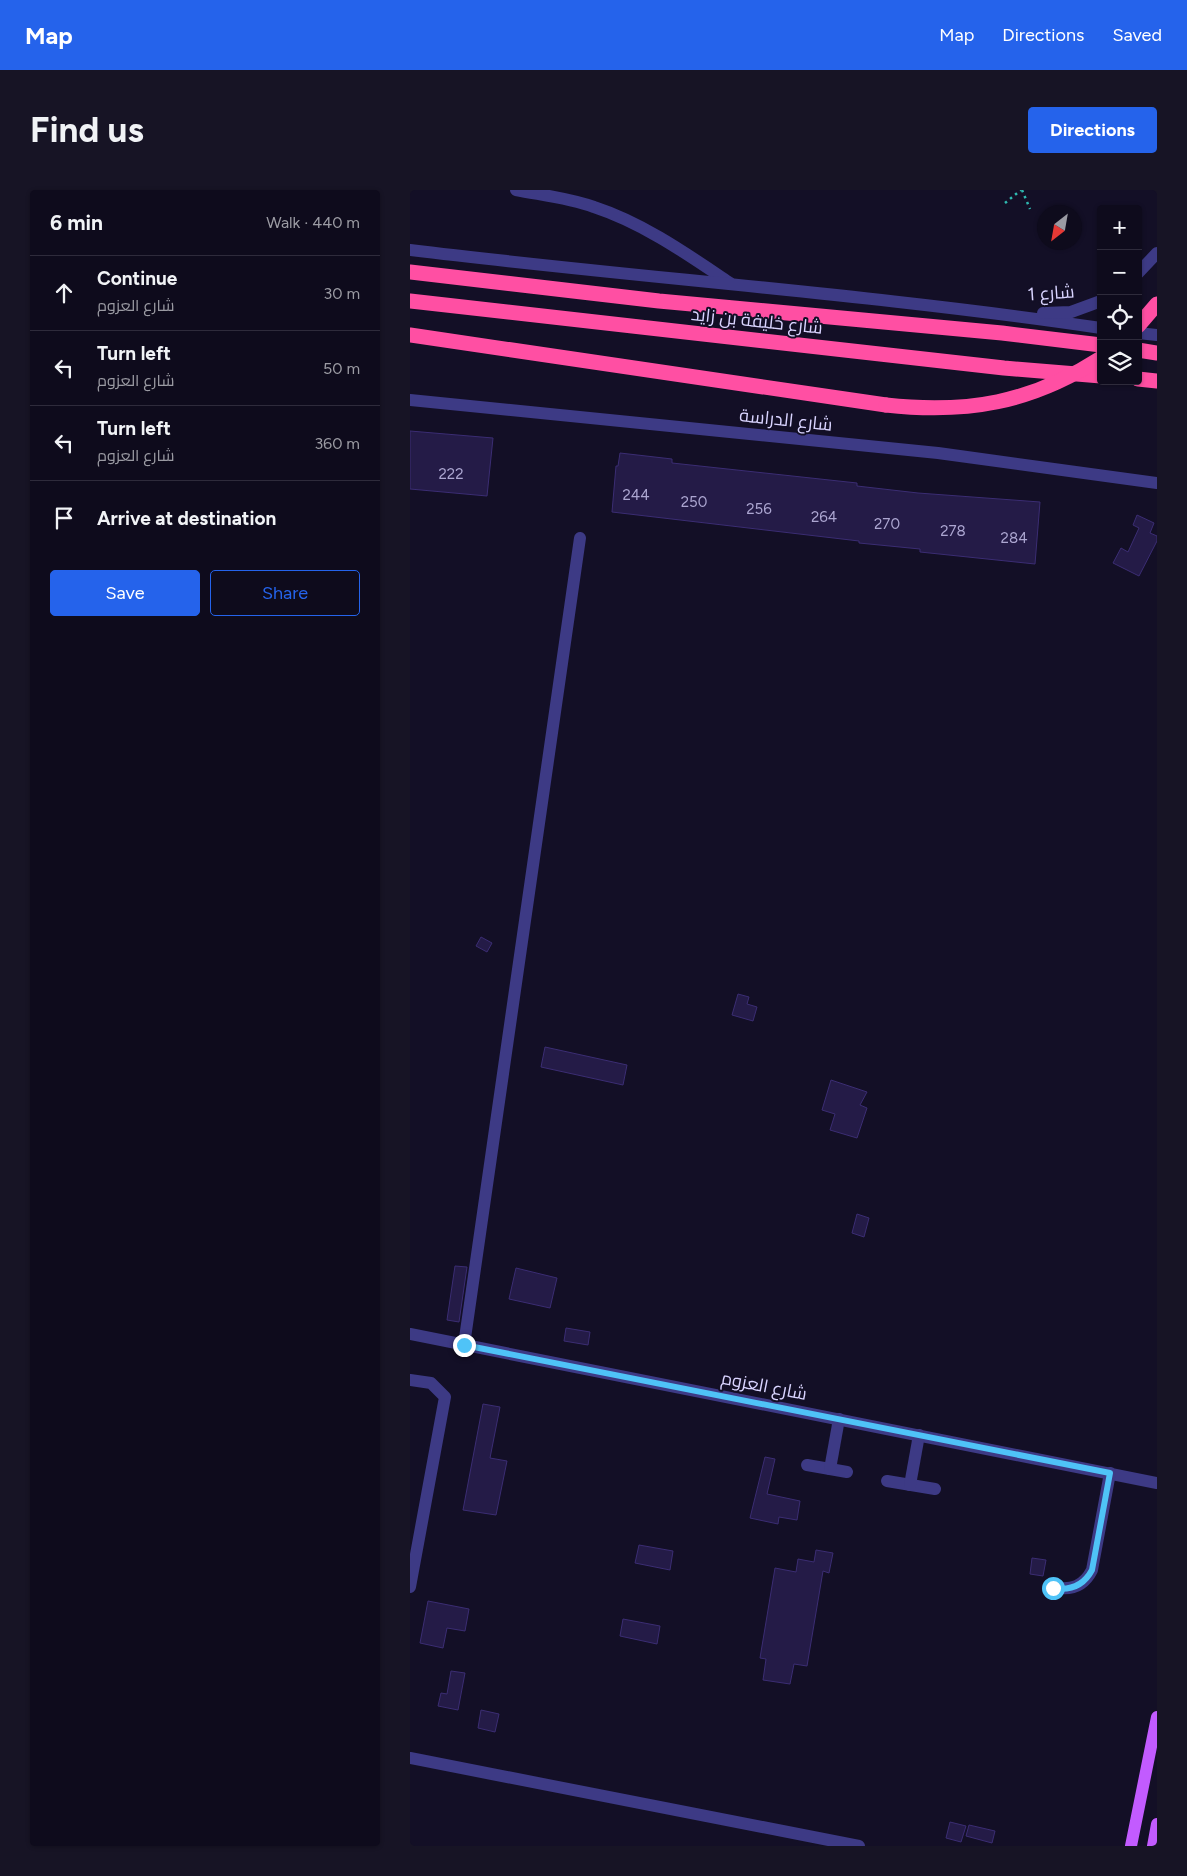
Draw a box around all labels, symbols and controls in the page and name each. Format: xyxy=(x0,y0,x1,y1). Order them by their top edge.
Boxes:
text: Map xyxy=(25,21,73,50)
text: Map xyxy=(939,24,974,46)
text: Directions xyxy=(1002,24,1084,46)
text: Saved xyxy=(1112,24,1162,46)
button: Directions xyxy=(1028,107,1157,153)
text: Find us xyxy=(30,109,144,151)
north arrow xyxy=(1037,205,1082,250)
map controls xyxy=(1097,205,1142,385)
button: + xyxy=(1097,205,1142,250)
text: 6 min xyxy=(50,210,103,235)
text: Walk · 440 m xyxy=(266,213,360,232)
button: − xyxy=(1097,250,1142,295)
text: Continue xyxy=(97,267,177,290)
icon: ahead xyxy=(50,279,78,307)
street label: شارع 1 xyxy=(1027,280,1075,307)
text: 30 m xyxy=(323,284,360,303)
button: locate xyxy=(1097,295,1142,340)
text: شارع العزوم xyxy=(97,296,174,315)
street label: شارع خليفة بن زايد xyxy=(690,303,824,340)
button: layers xyxy=(1097,340,1142,385)
text: Turn left xyxy=(97,342,171,365)
icon: left xyxy=(50,354,78,382)
text: 50 m xyxy=(323,359,360,378)
text: شارع العزوم xyxy=(97,371,174,390)
street label: شارع الدراسة xyxy=(738,404,834,437)
text: Turn left xyxy=(97,417,171,440)
icon: left xyxy=(50,429,78,457)
text: 360 m xyxy=(314,434,360,453)
text: شارع العزوم xyxy=(97,446,174,465)
house number: 222 xyxy=(438,465,464,483)
house number: 244 xyxy=(622,486,650,504)
house number: 250 xyxy=(681,493,707,511)
house number: 256 xyxy=(746,500,772,518)
icon: arrive xyxy=(50,504,78,532)
text: Arrive at destination xyxy=(97,507,276,530)
house number: 264 xyxy=(811,508,837,526)
house number: 270 xyxy=(874,515,900,533)
house number: 278 xyxy=(940,522,966,540)
house number: 284 xyxy=(1001,529,1027,547)
button: Save xyxy=(50,570,200,616)
button: Share xyxy=(210,570,360,616)
route end xyxy=(453,1334,476,1357)
street label: شارع العزوم xyxy=(719,1367,809,1406)
route start xyxy=(1042,1577,1065,1600)

